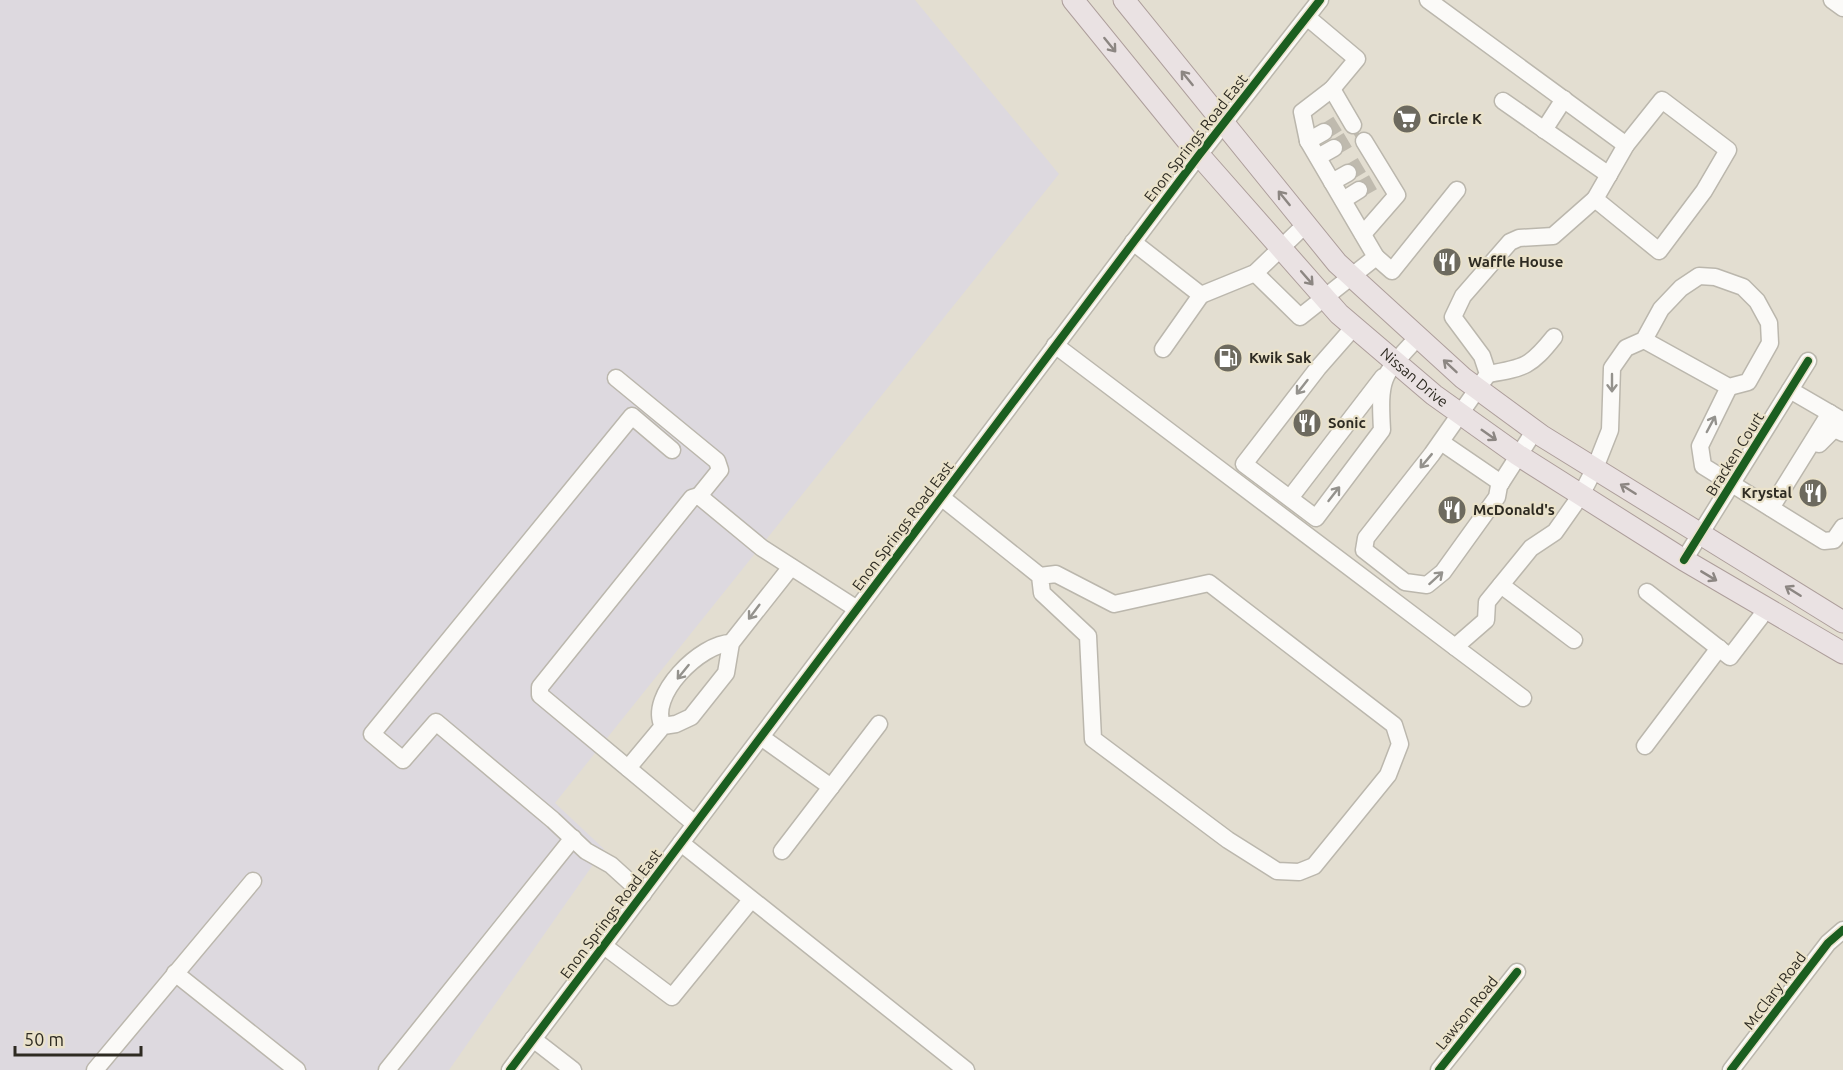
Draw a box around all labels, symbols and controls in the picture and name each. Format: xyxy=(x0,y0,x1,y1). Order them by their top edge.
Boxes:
one-way arrow xyxy=(1103,37,1116,53)
street label: Enon Springs Road East xyxy=(1140,70,1251,205)
one-way arrow xyxy=(1180,71,1194,86)
supermarket icon: Circle K xyxy=(1391,103,1423,135)
place label: Circle K xyxy=(1428,110,1482,127)
one-way arrow xyxy=(1278,190,1291,206)
restaurant icon: Waffle House xyxy=(1431,246,1463,278)
place label: Waffle House xyxy=(1468,253,1563,270)
one-way arrow xyxy=(1299,269,1313,285)
fuel station icon: Kwik Sak xyxy=(1212,342,1244,374)
street label: Nissan Drive xyxy=(1377,344,1451,410)
place label: Kwik Sak xyxy=(1249,349,1312,366)
one-way arrow xyxy=(1443,359,1458,373)
one-way arrow xyxy=(1606,372,1618,392)
one-way arrow xyxy=(1296,379,1309,395)
restaurant icon: Sonic xyxy=(1291,407,1323,439)
street label: Bracken Court xyxy=(1702,409,1767,499)
place label: Sonic xyxy=(1328,414,1366,431)
one-way arrow xyxy=(1706,415,1718,433)
one-way arrow xyxy=(1481,429,1497,441)
one-way arrow xyxy=(1419,453,1432,469)
street label: Enon Springs Road East xyxy=(848,458,957,594)
restaurant icon: Krystal xyxy=(1797,477,1829,509)
one-way arrow xyxy=(1620,482,1637,494)
place label: Krystal xyxy=(1741,484,1792,501)
one-way arrow xyxy=(1328,486,1341,502)
restaurant icon: McDonald's xyxy=(1436,494,1468,526)
place label: McDonald's xyxy=(1473,501,1555,518)
one-way arrow xyxy=(1700,570,1717,582)
one-way arrow xyxy=(1428,571,1443,585)
one-way arrow xyxy=(1785,585,1802,597)
one-way arrow xyxy=(748,604,761,620)
one-way arrow xyxy=(677,663,690,679)
street label: Enon Springs Road East xyxy=(556,846,665,982)
street label: McClary Road xyxy=(1740,949,1809,1033)
street label: Lawson Road xyxy=(1432,973,1501,1053)
scale bar xyxy=(15,1019,141,1057)
text: 50 m xyxy=(24,1029,64,1049)

